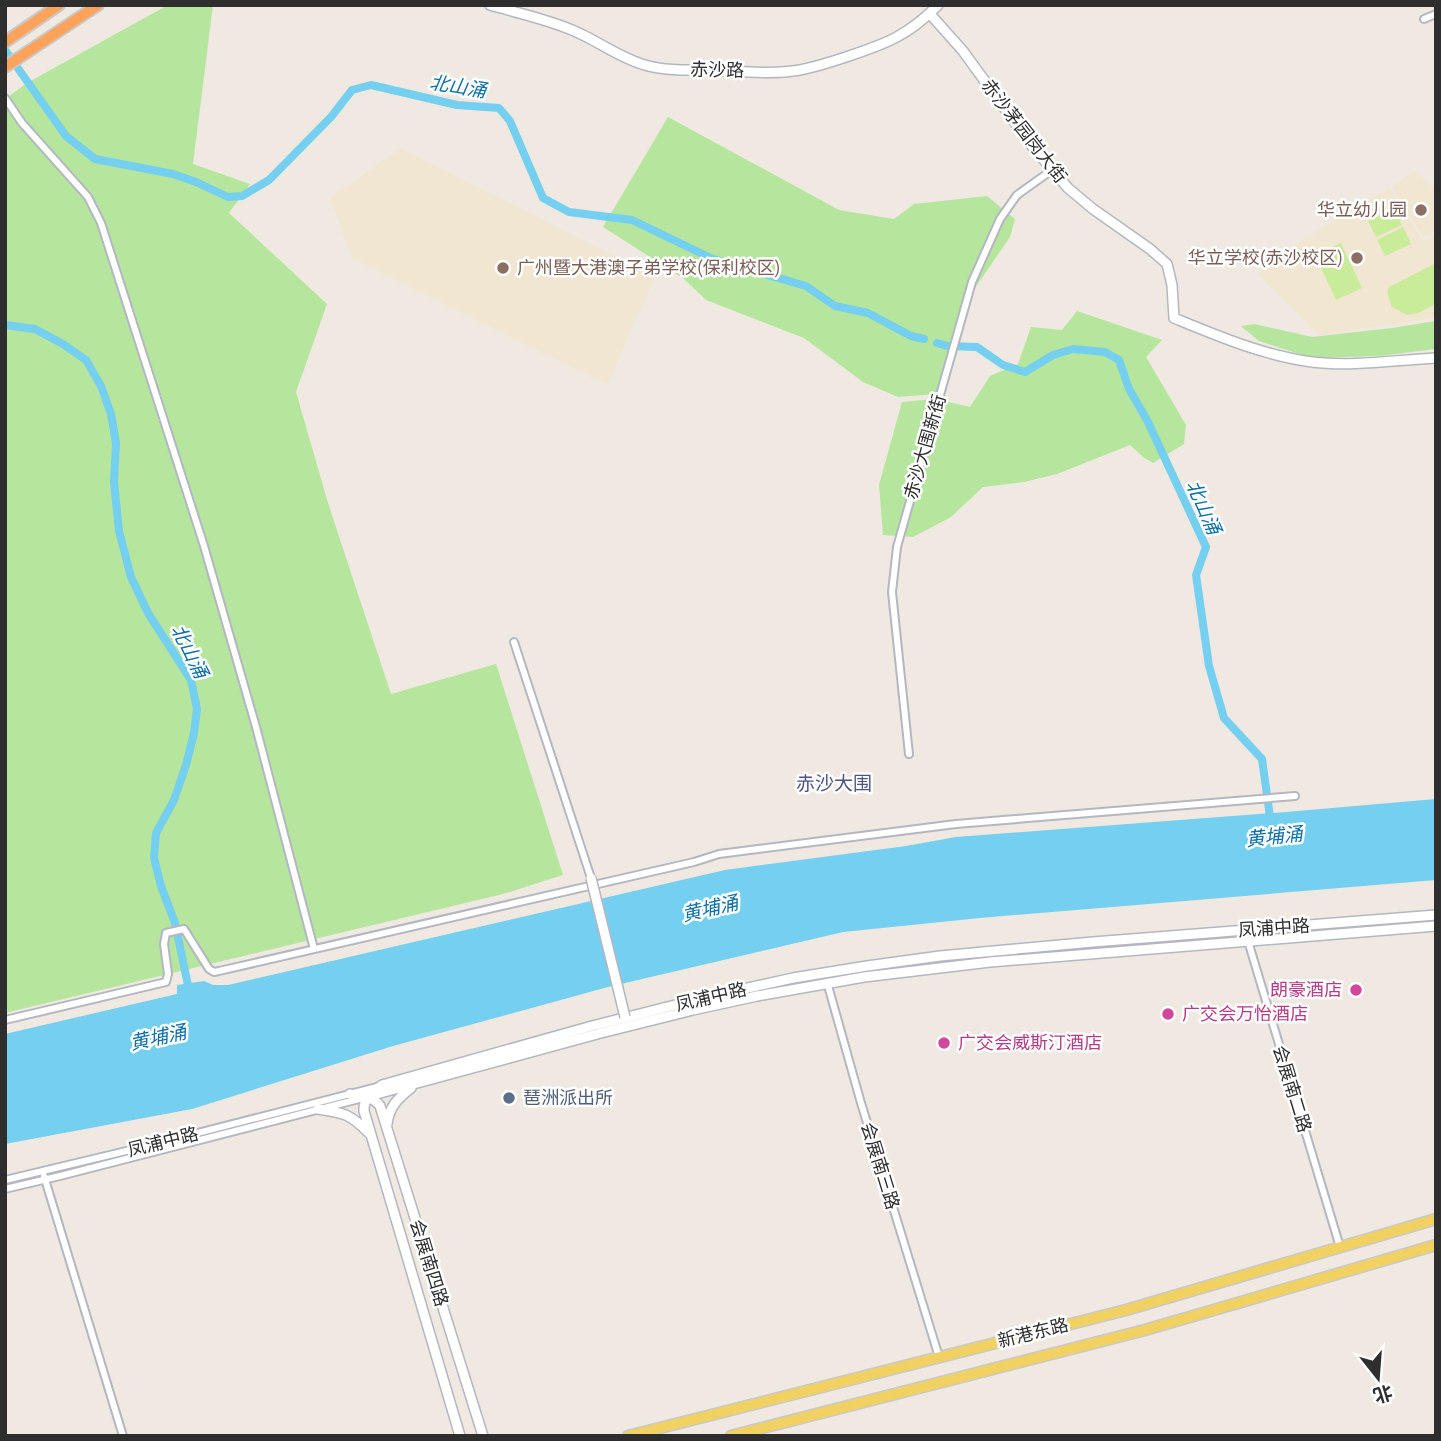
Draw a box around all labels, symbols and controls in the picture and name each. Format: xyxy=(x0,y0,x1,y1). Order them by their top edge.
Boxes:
street label: 赤沙路 xyxy=(690,59,744,79)
water label: 北山涌 xyxy=(428,71,490,102)
street label: 赤沙茅园岗大街 xyxy=(978,75,1071,186)
place label: 华立幼儿园 xyxy=(1317,199,1407,219)
marker: 华立幼儿园 xyxy=(1413,202,1429,218)
place label: 华立学校(赤沙校区) xyxy=(1188,247,1343,268)
marker: 华立学校(赤沙校区) xyxy=(1349,250,1365,266)
place label: 广州暨大港澳子弟学校(保利校区) xyxy=(517,257,780,278)
marker: 广州暨大港澳子弟学校(保利校区) xyxy=(495,260,511,276)
street label: 赤沙大围新街 xyxy=(900,392,949,501)
water label: 北山涌 xyxy=(1182,476,1226,539)
water label: 北山涌 xyxy=(167,621,214,683)
district label: 赤沙大围 xyxy=(796,772,872,794)
water label: 黄埔涌 xyxy=(1244,822,1305,850)
water label: 黄埔涌 xyxy=(680,890,742,925)
street label: 凤浦中路 xyxy=(1237,915,1311,939)
street label: 凤浦中路 xyxy=(673,978,748,1014)
place label: 朗豪酒店 xyxy=(1270,979,1342,999)
marker: 朗豪酒店 xyxy=(1348,982,1364,998)
place label: 广交会万怡酒店 xyxy=(1182,1003,1308,1023)
marker: 广交会万怡酒店 xyxy=(1160,1006,1176,1022)
water label: 黄埔涌 xyxy=(128,1020,190,1054)
place label: 广交会威斯汀酒店 xyxy=(958,1032,1102,1052)
marker: 广交会威斯汀酒店 xyxy=(936,1035,952,1051)
street label: 会展南二路 xyxy=(1270,1043,1316,1135)
place label: 琶洲派出所 xyxy=(523,1087,613,1107)
marker: 琶洲派出所 xyxy=(501,1090,517,1106)
street label: 会展南三路 xyxy=(858,1120,904,1212)
street label: 凤浦中路 xyxy=(125,1123,200,1159)
street label: 会展南四路 xyxy=(407,1217,453,1309)
street label: 新港东路 xyxy=(995,1314,1070,1350)
north arrow xyxy=(1343,1343,1413,1413)
text: 北 xyxy=(1371,1381,1395,1408)

